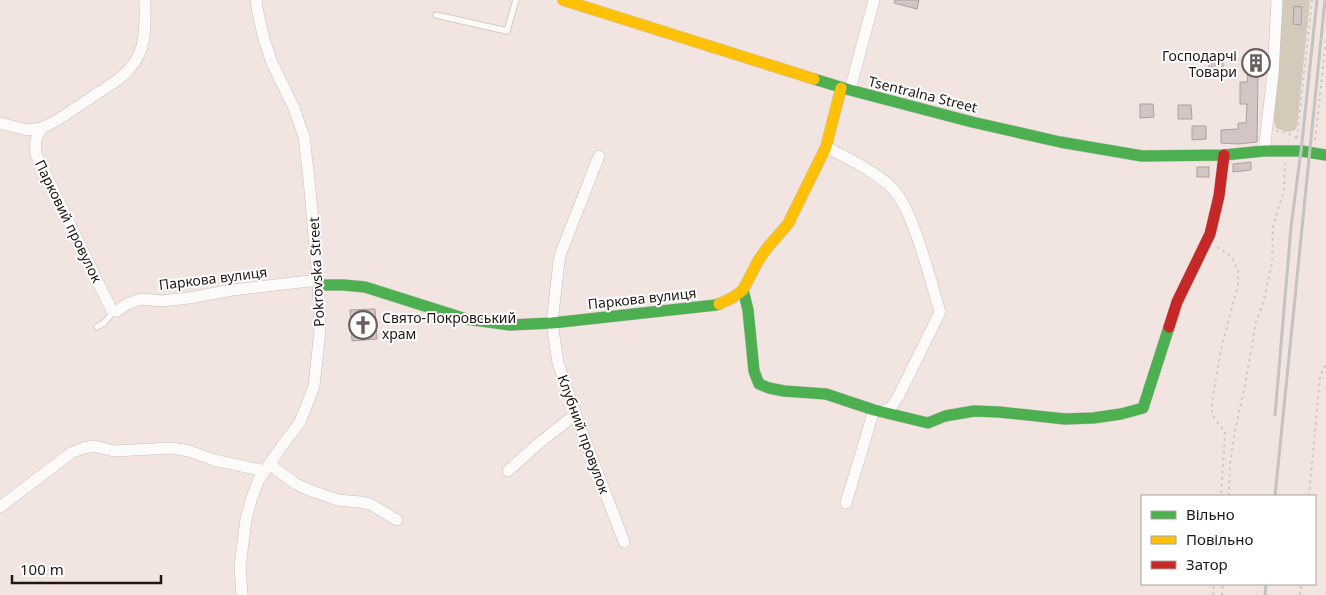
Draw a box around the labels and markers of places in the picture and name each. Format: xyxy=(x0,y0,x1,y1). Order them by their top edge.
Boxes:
place label: Господарчі Товари xyxy=(1162,46,1237,81)
building icon: Господарчі Товари xyxy=(1241,48,1271,78)
place label: Свято-Покровський храм xyxy=(382,308,516,343)
church icon: Свято-Покровський храм xyxy=(348,310,378,340)

